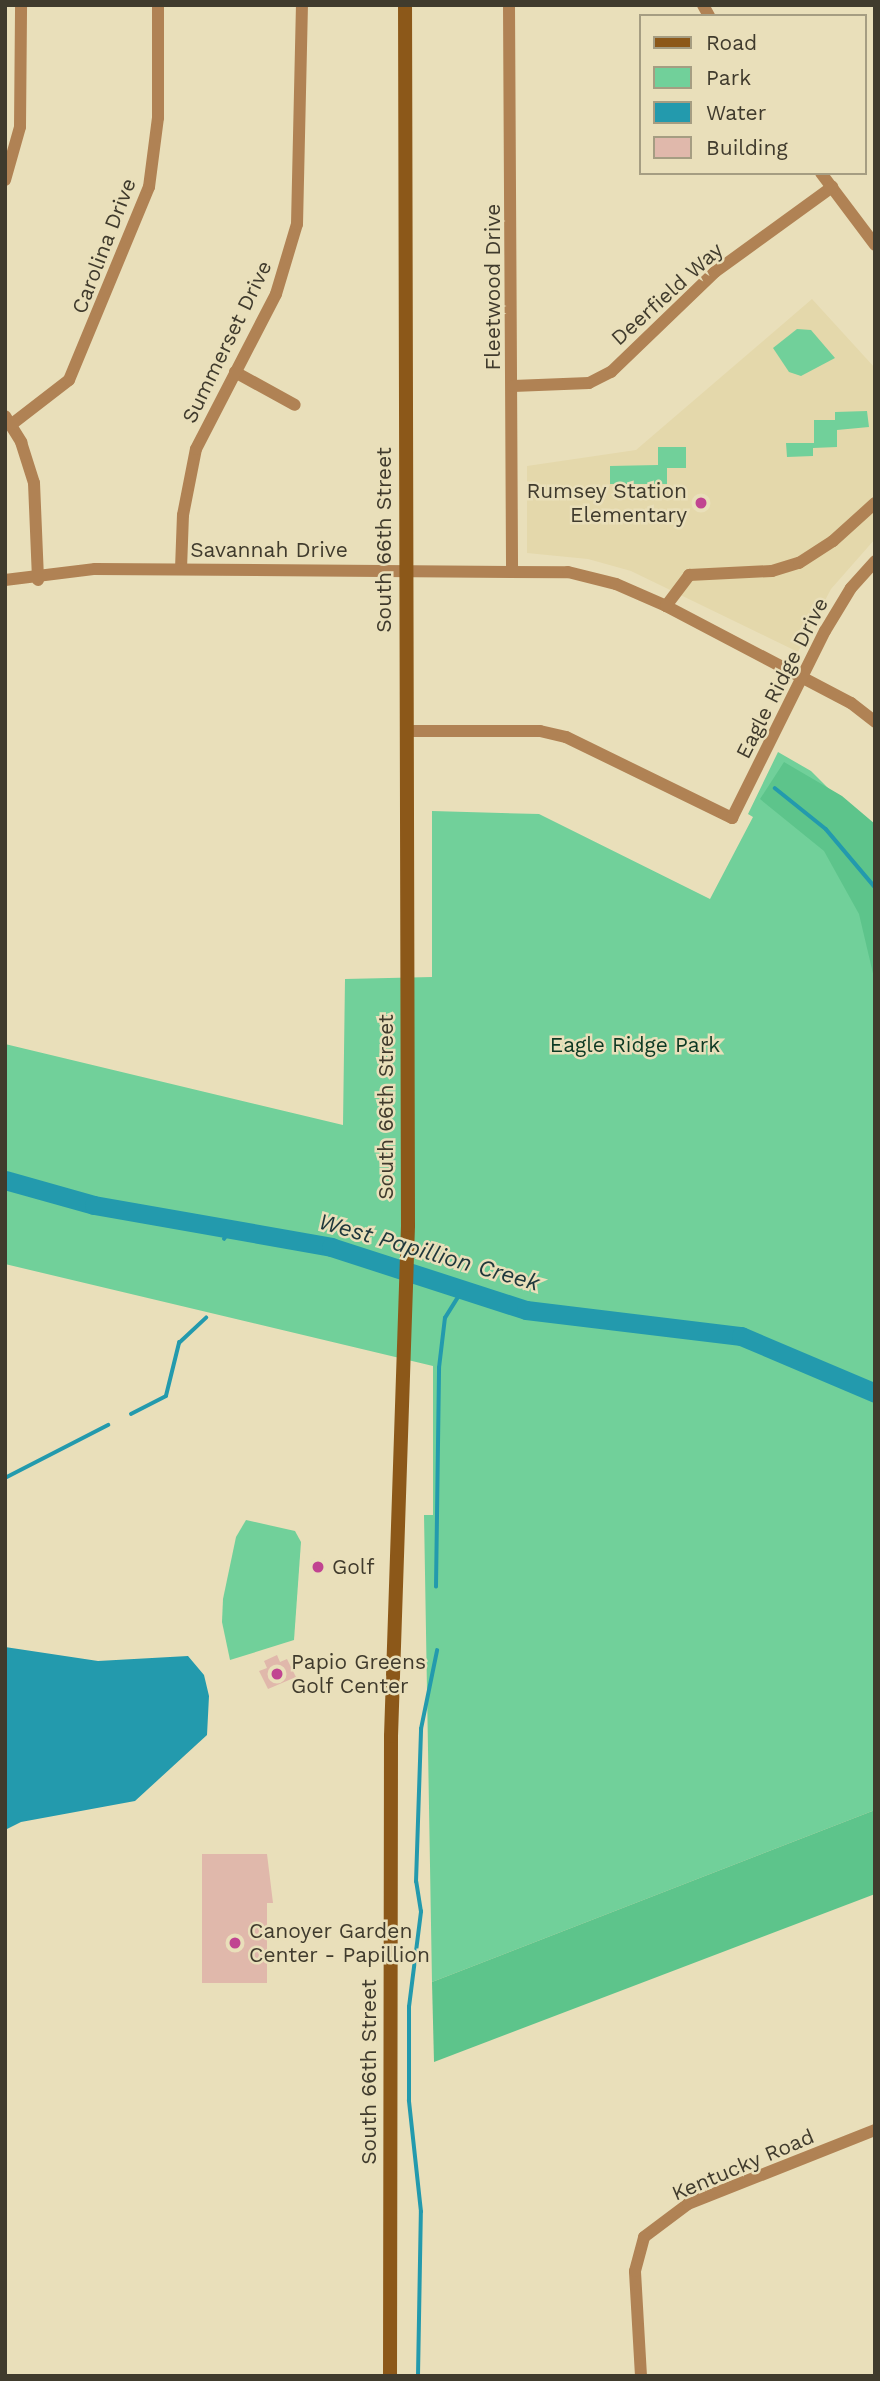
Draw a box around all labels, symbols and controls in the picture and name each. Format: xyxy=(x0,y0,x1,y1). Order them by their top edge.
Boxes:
legend xyxy=(638,14,866,175)
text: Road xyxy=(706,30,757,55)
text: Park xyxy=(706,65,751,90)
text: Water xyxy=(706,100,766,125)
text: Building xyxy=(706,135,788,160)
street label: Carolina Drive xyxy=(67,175,141,317)
street label: Fleetwood Drive xyxy=(480,204,506,370)
street label: Deerfield Way xyxy=(606,237,728,351)
street label: Summerset Drive xyxy=(177,257,277,427)
street label: South 66th Street xyxy=(371,447,397,633)
place label: Rumsey Station Elementary xyxy=(526,478,687,528)
marker: Rumsey Station Elementary xyxy=(693,495,709,511)
street label: Savannah Drive xyxy=(190,537,348,563)
street label: Eagle Ridge Drive xyxy=(730,593,834,763)
street label: South 66th Street xyxy=(373,1014,399,1200)
park label: Eagle Ridge Park xyxy=(550,1032,720,1058)
water label: West Papillion Creek xyxy=(315,1208,543,1298)
place label: Golf xyxy=(332,1554,374,1580)
marker: Golf xyxy=(310,1559,326,1575)
place label: Papio Greens Golf Center xyxy=(291,1649,426,1699)
marker: Papio Greens Golf Center xyxy=(269,1666,285,1682)
place label: Canoyer Garden Center - Papillion xyxy=(249,1918,430,1968)
marker: Canoyer Garden Center - Papillion xyxy=(227,1935,243,1951)
street label: South 66th Street xyxy=(356,1979,382,2165)
street label: Kentucky Road xyxy=(668,2124,818,2206)

